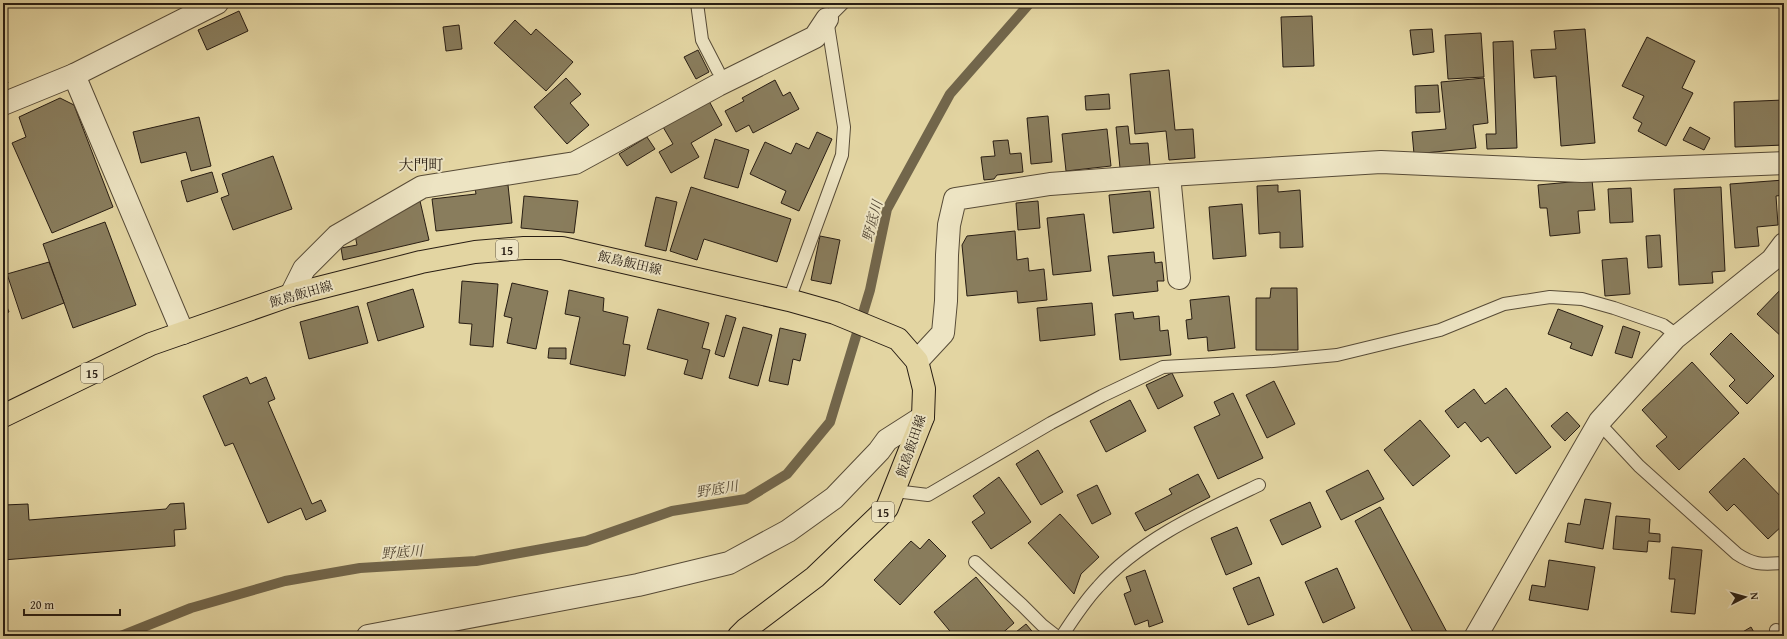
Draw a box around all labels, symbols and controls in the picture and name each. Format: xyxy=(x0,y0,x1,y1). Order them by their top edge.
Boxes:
district label: 大門町 xyxy=(398,154,444,175)
water label: 野底川 xyxy=(857,196,888,244)
road number: 15 xyxy=(496,240,518,260)
street label: 飯島飯田線 xyxy=(596,246,664,280)
street label: 飯島飯田線 xyxy=(267,276,335,312)
road number: 15 xyxy=(81,363,103,383)
street label: 飯島飯田線 xyxy=(891,412,931,480)
water label: 野底川 xyxy=(695,476,741,502)
road number: 15 xyxy=(872,502,894,522)
water label: 野底川 xyxy=(380,540,426,563)
north arrow xyxy=(1725,577,1765,617)
scale bar xyxy=(24,591,120,617)
text: N xyxy=(1747,591,1763,601)
text: 20 m xyxy=(30,596,54,613)

